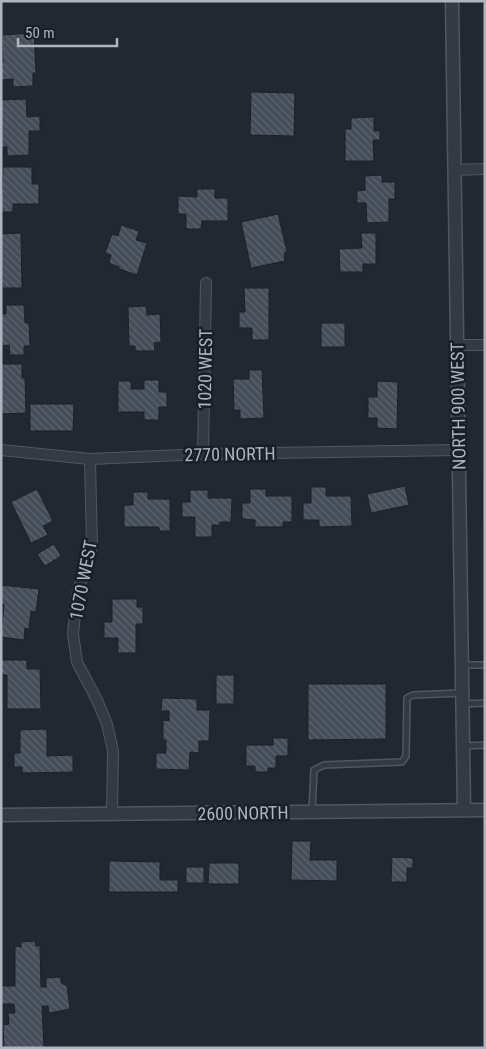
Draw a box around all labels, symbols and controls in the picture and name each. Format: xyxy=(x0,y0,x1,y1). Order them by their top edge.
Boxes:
scale bar xyxy=(18,15,116,47)
text: 50 m xyxy=(25,24,55,42)
street label: 1020 WEST xyxy=(194,328,216,410)
street label: NORTH 900 WEST xyxy=(446,342,470,470)
street label: 2770 NORTH xyxy=(184,443,276,465)
street label: 1070 WEST xyxy=(65,538,101,622)
street label: 2600 NORTH xyxy=(197,802,289,824)

